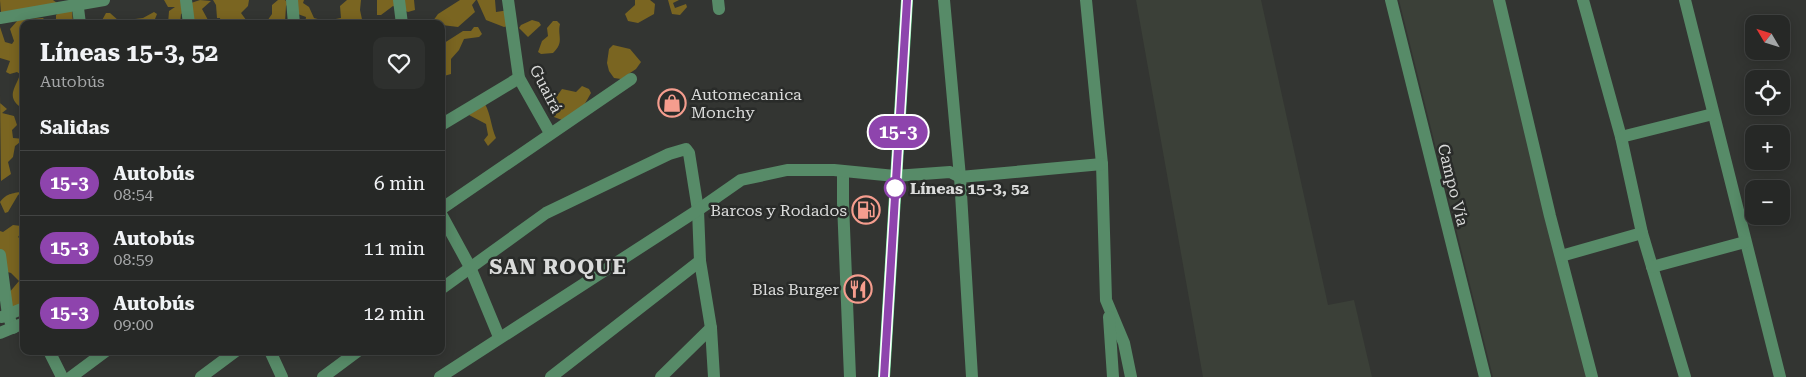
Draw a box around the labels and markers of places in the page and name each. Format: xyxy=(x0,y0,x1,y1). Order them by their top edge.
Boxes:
place label: Automecanica Monchy xyxy=(691,85,802,122)
shop icon: Automecanica Monchy xyxy=(657,88,687,118)
marker: Líneas 15-3, 52 xyxy=(884,177,906,199)
place label: Líneas 15-3, 52 xyxy=(910,179,1029,198)
fuel station icon: Barcos y Rodados xyxy=(851,195,881,225)
place label: Barcos y Rodados xyxy=(710,201,847,220)
restaurant icon: Blas Burger xyxy=(843,274,873,304)
place label: Blas Burger xyxy=(752,280,839,299)

